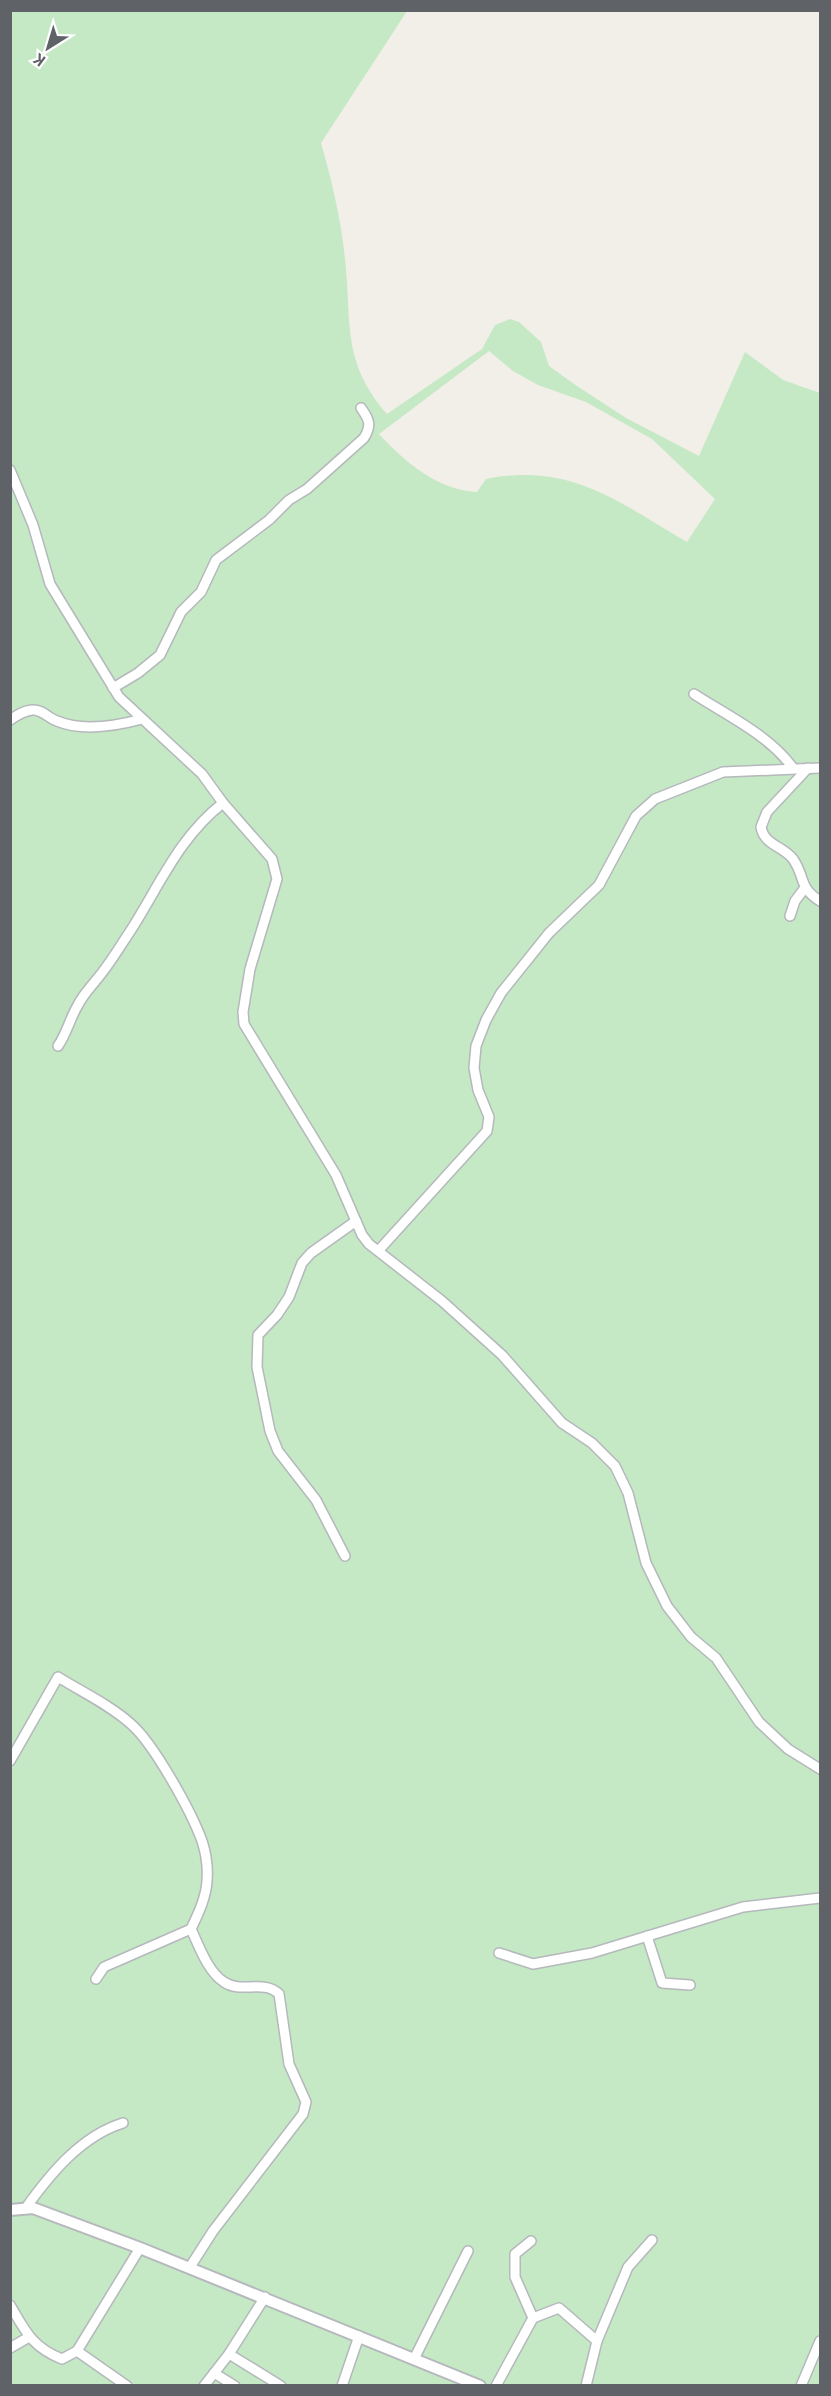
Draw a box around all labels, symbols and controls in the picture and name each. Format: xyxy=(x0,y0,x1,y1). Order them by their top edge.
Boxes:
north arrow xyxy=(18,18,78,78)
text: K xyxy=(29,49,49,71)

